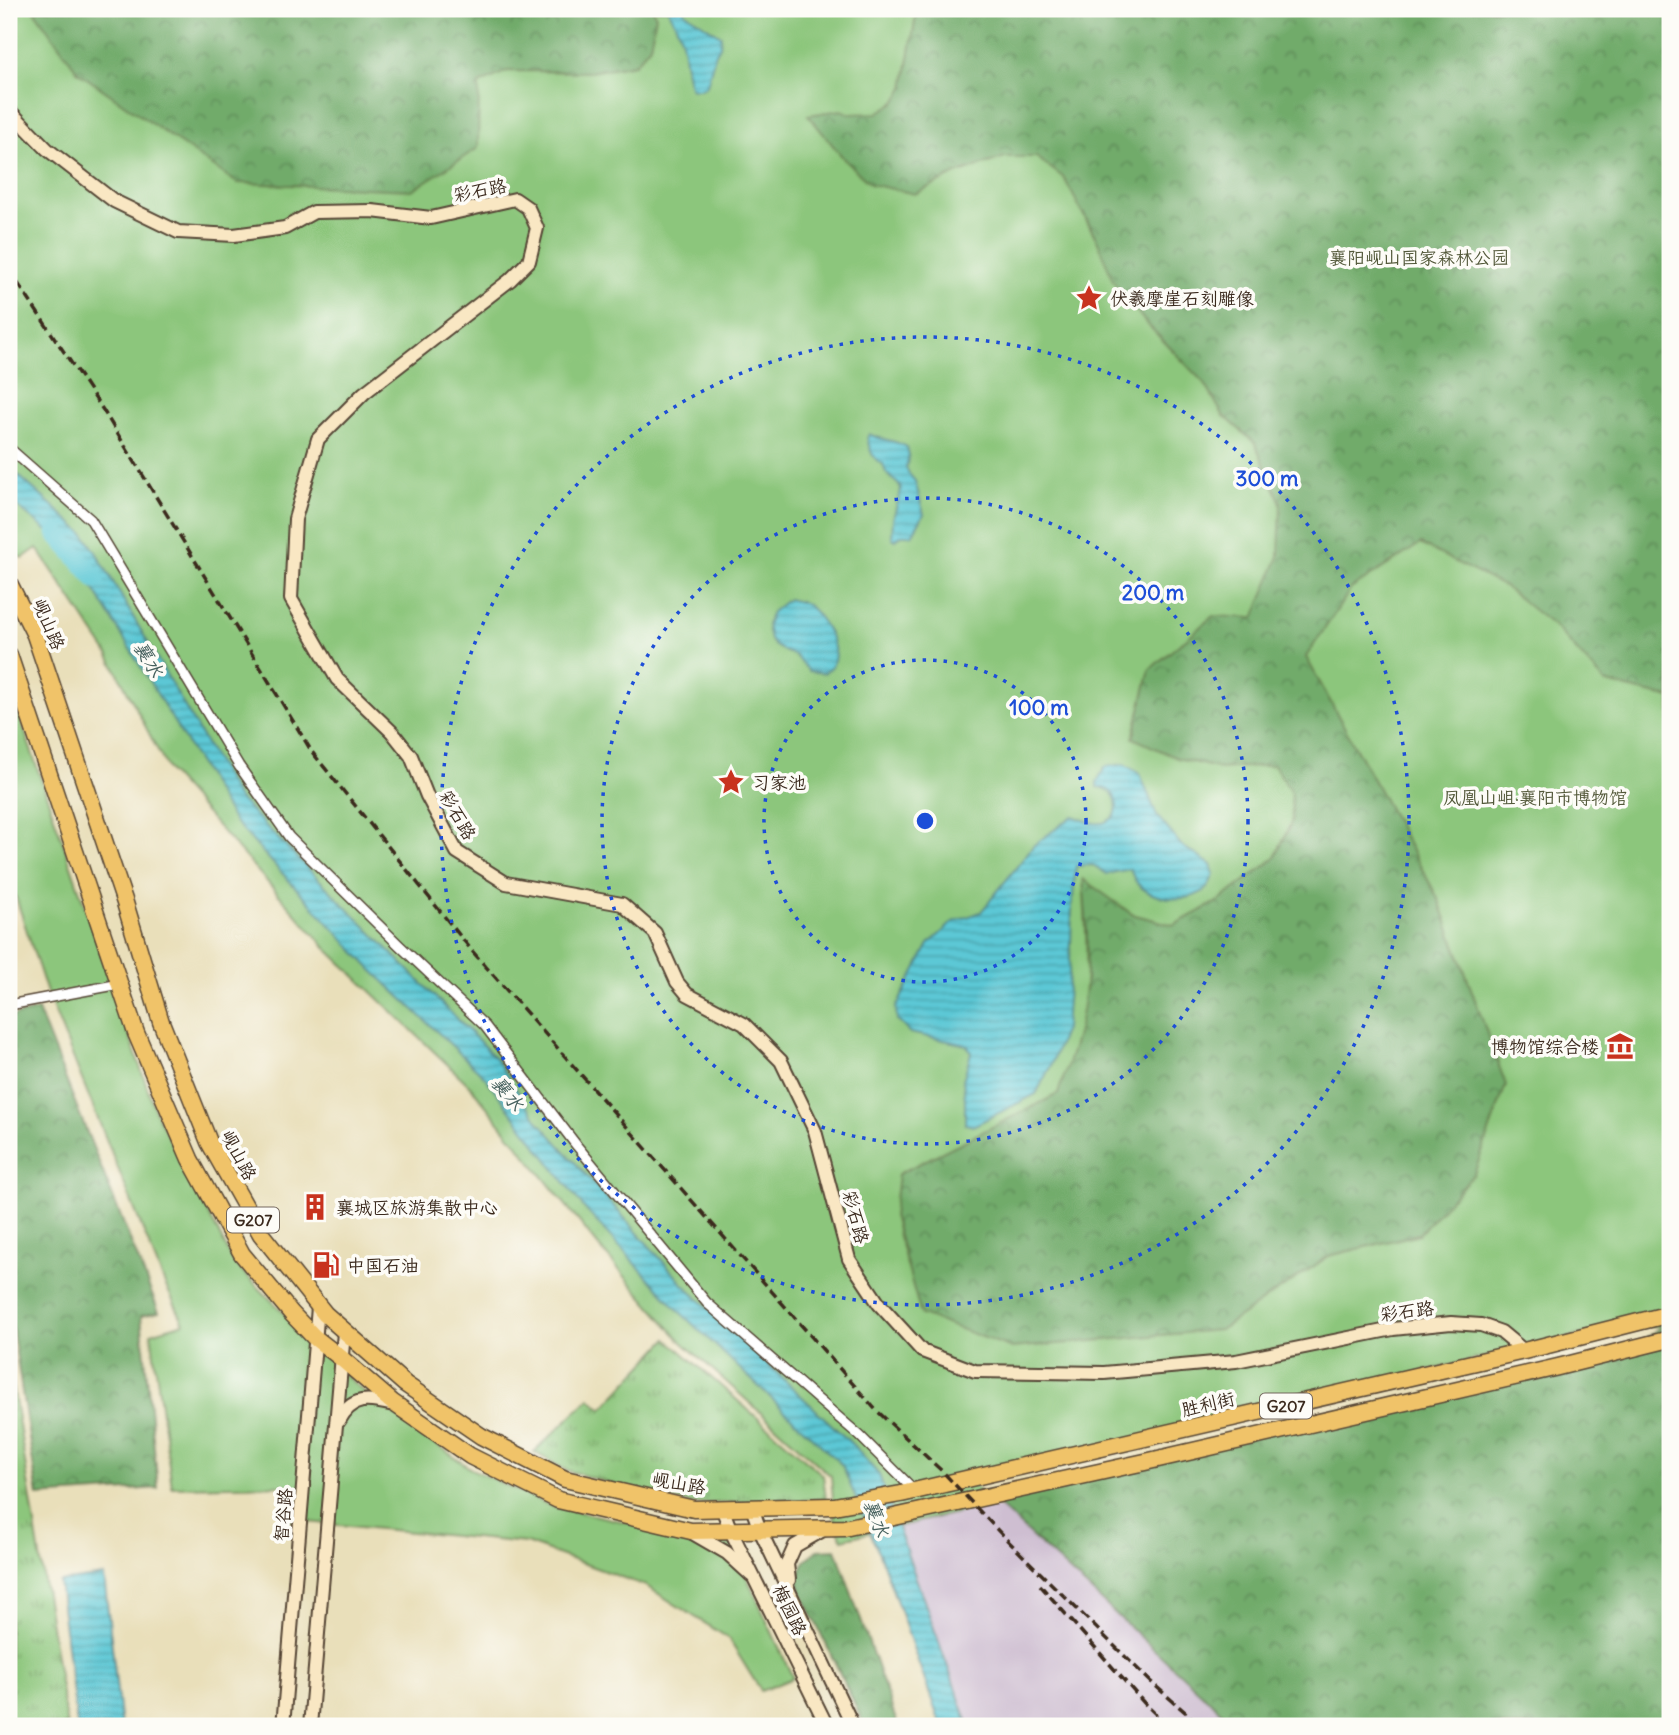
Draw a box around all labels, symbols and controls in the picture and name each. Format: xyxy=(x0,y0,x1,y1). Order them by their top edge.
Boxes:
street label: 彩石路 xyxy=(451,174,509,206)
park label: 襄阳岘山国家森林公园 xyxy=(1329,246,1509,269)
place icon: 伏羲摩崖石刻雕像 xyxy=(1074,283,1104,313)
place label: 伏羲摩崖石刻雕像 xyxy=(1110,287,1254,310)
text: 300 m xyxy=(1236,465,1299,492)
text: 200 m xyxy=(1122,579,1185,606)
street label: 岘山路 xyxy=(28,595,70,653)
water label: 襄水 xyxy=(129,637,170,682)
text: 100 m xyxy=(1009,694,1069,721)
place icon: 习家池 xyxy=(716,767,746,797)
place label: 习家池 xyxy=(752,771,806,794)
street label: 彩石路 xyxy=(435,786,481,844)
park label: 凤凰山岨·襄阳市博物馆 xyxy=(1443,786,1627,809)
centre of rings xyxy=(913,809,937,833)
museum icon: 博物馆综合楼 xyxy=(1605,1031,1635,1061)
place label: 博物馆综合楼 xyxy=(1491,1035,1599,1058)
water label: 襄水 xyxy=(487,1071,530,1116)
street label: 岘山路 xyxy=(216,1126,262,1184)
street label: 彩石路 xyxy=(838,1188,874,1246)
building icon: 襄城区旅游集散中心 xyxy=(300,1192,330,1222)
place label: 襄城区旅游集散中心 xyxy=(336,1196,498,1219)
road number: G207 xyxy=(227,1208,279,1232)
fuel station icon: 中国石油 xyxy=(311,1250,341,1280)
place label: 中国石油 xyxy=(347,1254,419,1277)
street label: 彩石路 xyxy=(1379,1296,1435,1326)
street label: 胜利街 xyxy=(1179,1387,1237,1421)
road number: G207 xyxy=(1260,1394,1312,1418)
street label: 岘山路 xyxy=(650,1467,708,1499)
street label: 智谷路 xyxy=(269,1487,297,1543)
water label: 襄水 xyxy=(859,1496,895,1541)
street label: 梅园路 xyxy=(768,1581,812,1639)

